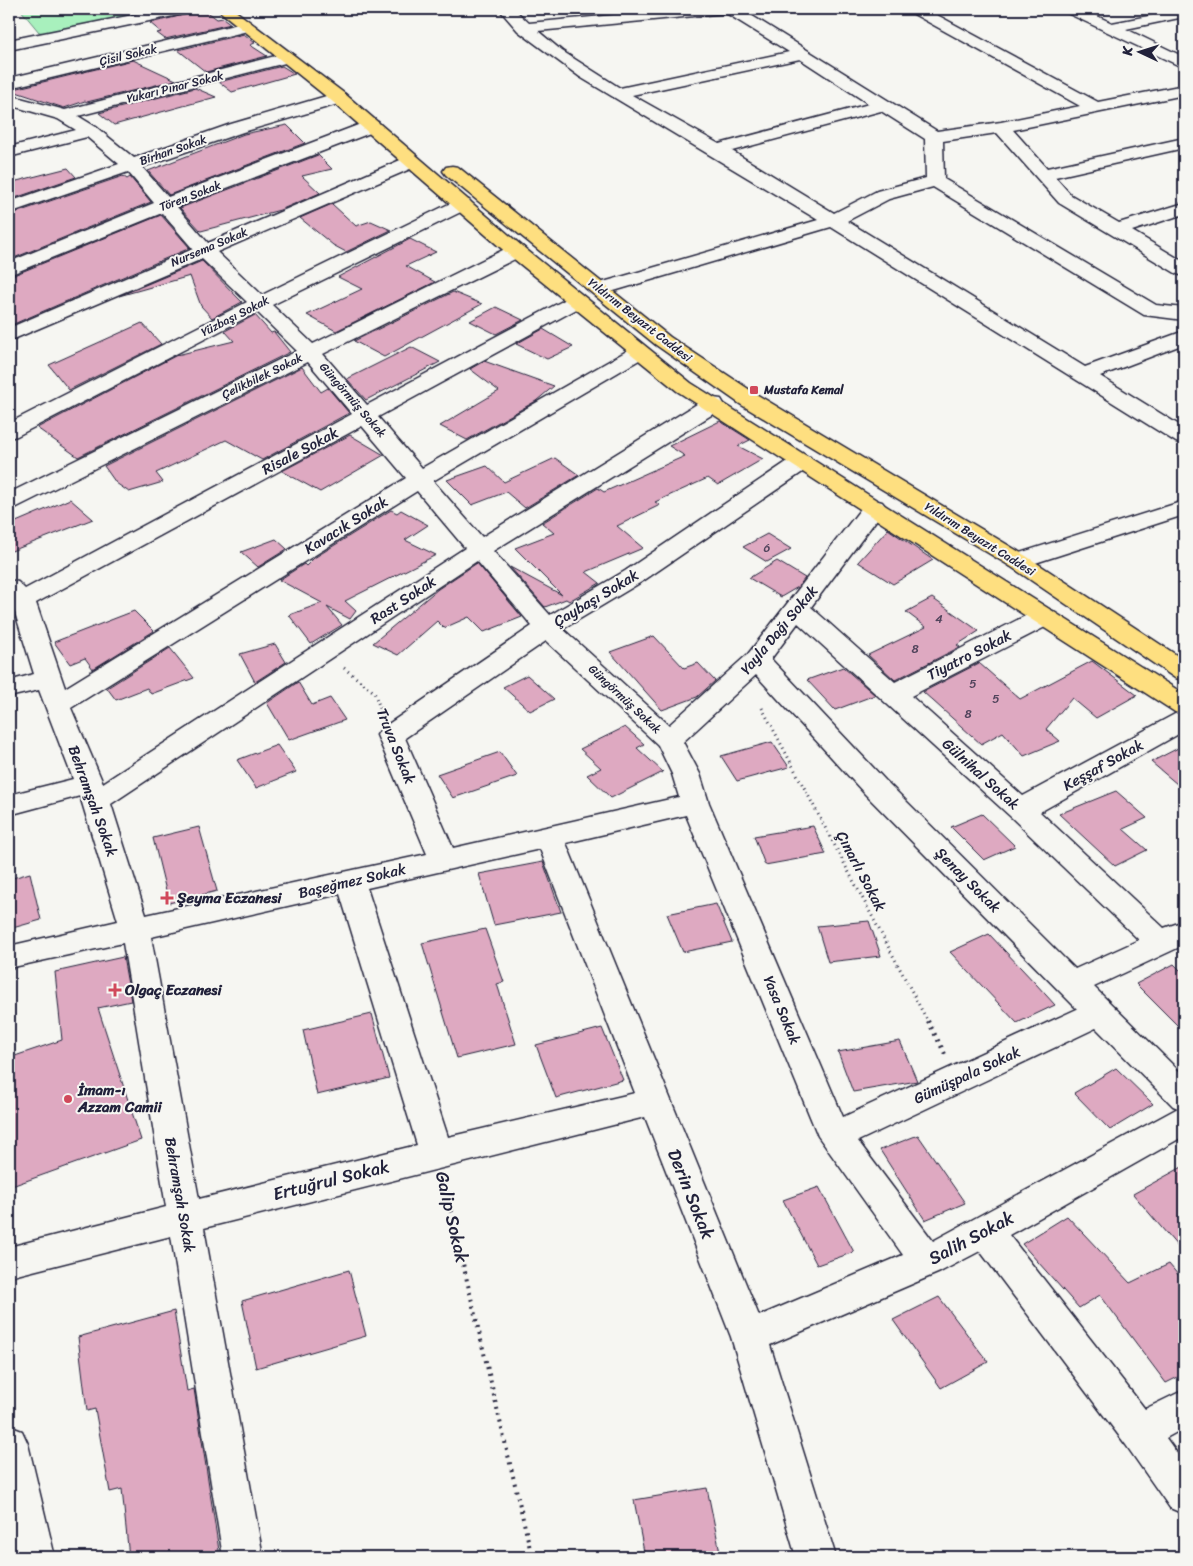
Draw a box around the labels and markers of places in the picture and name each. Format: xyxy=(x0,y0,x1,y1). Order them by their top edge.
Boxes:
place label: Mustafa Kemal xyxy=(763,379,844,401)
marker: Mustafa Kemal xyxy=(748,384,760,396)
place label: Şeyma Eczanesi xyxy=(176,885,282,911)
marker: Şeyma Eczanesi xyxy=(161,892,173,904)
place label: Olgaç Eczanesi xyxy=(124,977,222,1003)
marker: Olgaç Eczanesi xyxy=(109,984,121,996)
place label: İmam-ı Azzam Camii xyxy=(77,1077,163,1120)
marker: İmam-ı Azzam Camii xyxy=(62,1093,74,1105)

